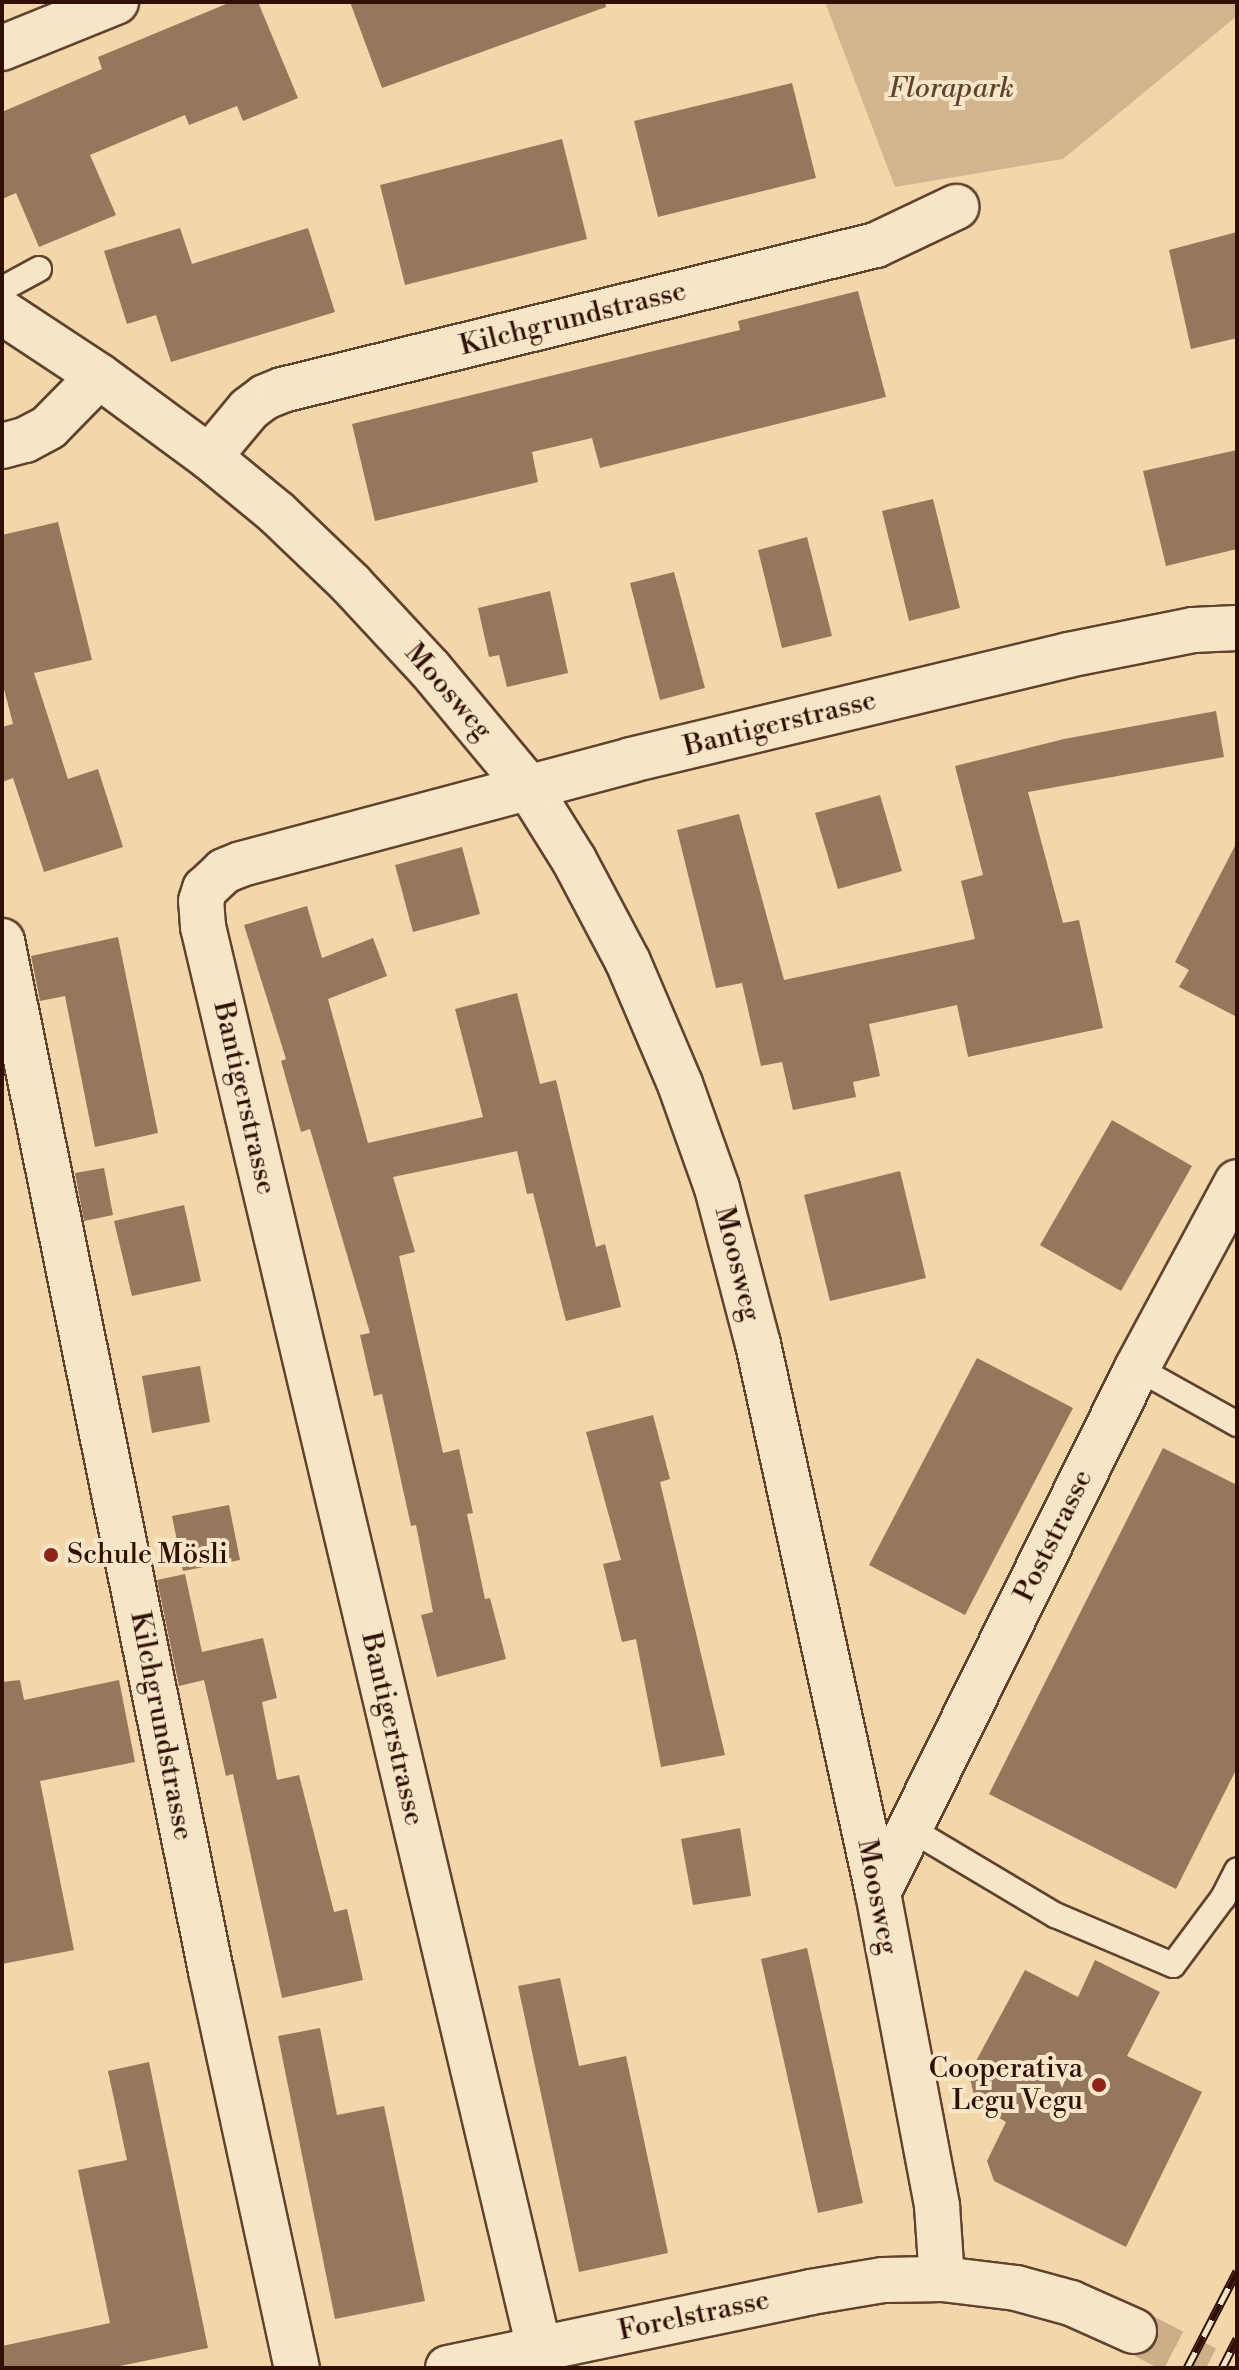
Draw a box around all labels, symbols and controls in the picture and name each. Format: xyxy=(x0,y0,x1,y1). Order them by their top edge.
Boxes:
park label: Florapark xyxy=(888,72,1014,106)
street label: Kilchgrundstrasse xyxy=(456,275,690,363)
street label: Moosweg xyxy=(397,637,499,747)
street label: Bantigerstrasse xyxy=(680,684,880,764)
street label: Bantigerstrasse xyxy=(205,998,283,1198)
street label: Moosweg xyxy=(707,1203,767,1325)
street label: Poststrasse xyxy=(1008,1465,1100,1607)
place label: Schule Mösli xyxy=(67,1538,228,1572)
marker: Schule Mösli xyxy=(42,1546,60,1564)
street label: Kilchgrundstrasse xyxy=(122,1609,200,1843)
street label: Bantigerstrasse xyxy=(353,1629,431,1829)
street label: Moosweg xyxy=(849,1836,905,1958)
place label: Cooperativa Legu Vegu xyxy=(929,2052,1083,2118)
marker: Cooperativa Legu Vegu xyxy=(1090,2076,1108,2094)
street label: Forelstrasse xyxy=(615,2284,773,2348)

